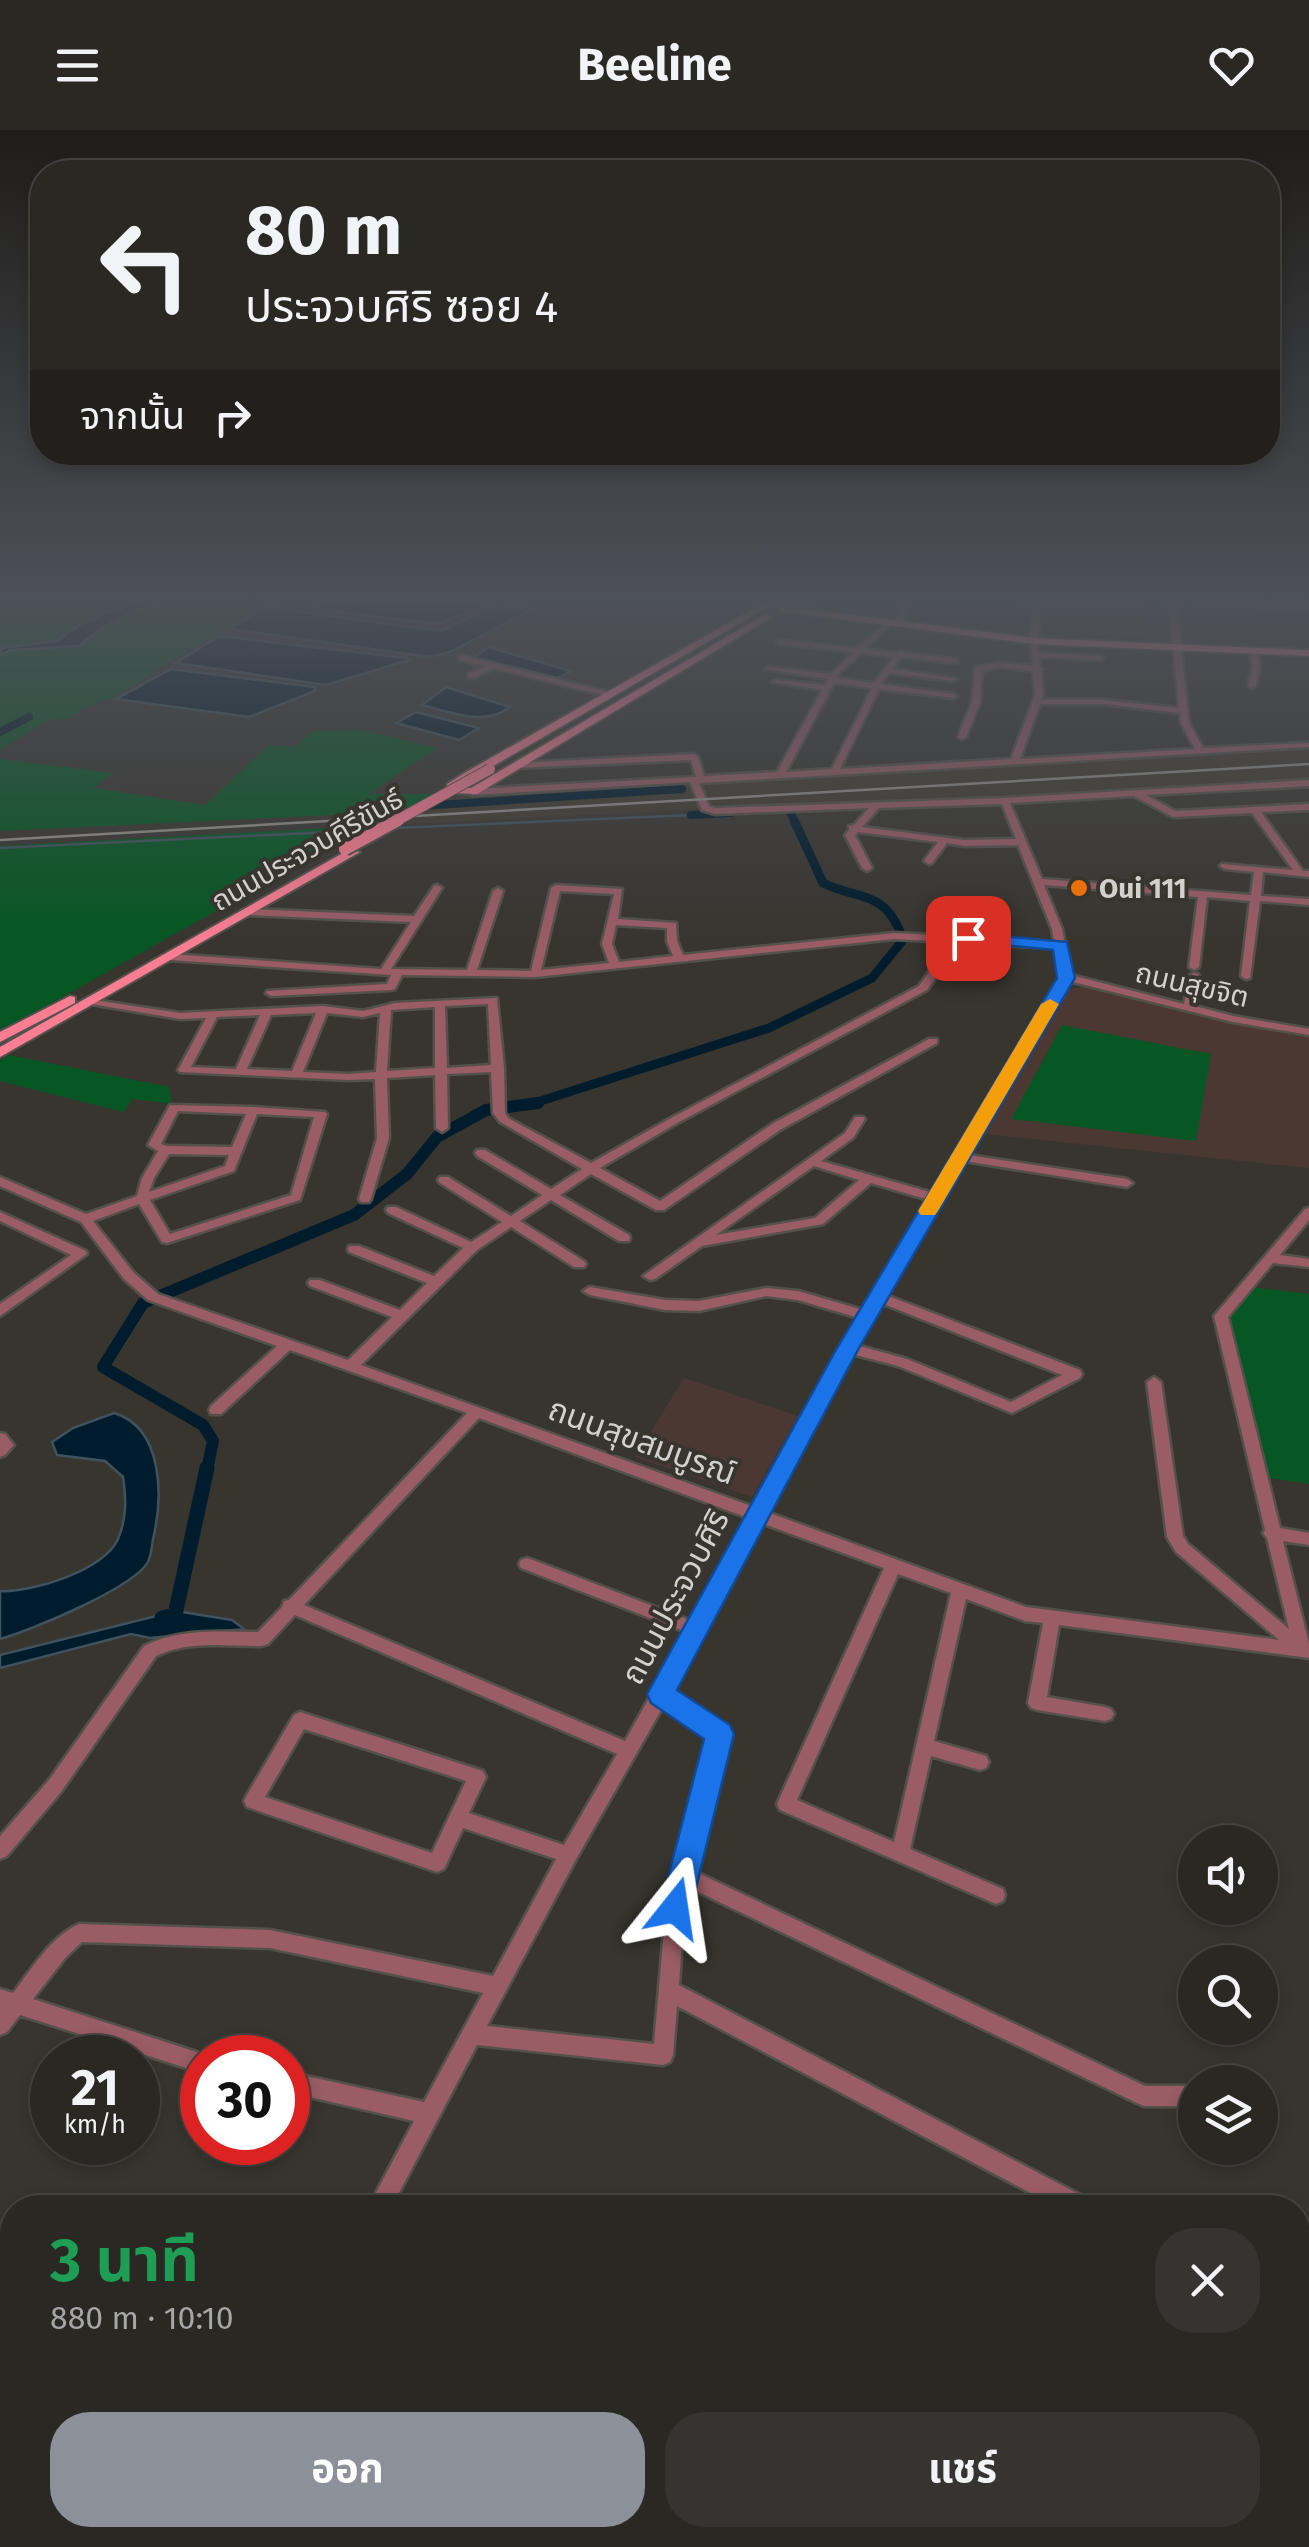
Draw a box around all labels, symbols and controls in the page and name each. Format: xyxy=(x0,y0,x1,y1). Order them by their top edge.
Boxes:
icon: menu xyxy=(50,38,105,93)
text: Beeline xyxy=(577,38,732,92)
icon: heart xyxy=(1204,38,1259,93)
text: 80 m xyxy=(245,189,402,273)
icon: left xyxy=(80,200,210,330)
text: ประจวบศิริ ซอย 4 xyxy=(245,280,558,334)
icon: right xyxy=(205,390,260,445)
text: จากนั้น xyxy=(80,393,185,439)
street label: ถนนประจวบคีรีขันธ์ xyxy=(205,782,409,918)
place label: Oui 111 xyxy=(1099,872,1187,905)
marker: Oui 111 xyxy=(1068,877,1090,899)
pin xyxy=(926,896,1011,981)
icon: arrive xyxy=(941,911,996,966)
street label: ถนนสุขจิต xyxy=(1132,956,1252,1014)
street label: ถนนสุขสมบูรณ์ xyxy=(543,1390,741,1493)
street label: ถนนประจวบศิริ xyxy=(613,1503,737,1691)
map controls xyxy=(1178,1825,1278,2165)
button: sound xyxy=(1178,1825,1278,1925)
position arrow xyxy=(623,1856,727,1960)
button: search xyxy=(1178,1945,1278,2045)
speed limit sign: 30 xyxy=(180,2035,310,2165)
text: 21 xyxy=(71,2058,119,2118)
button: layers xyxy=(1178,2065,1278,2165)
text: km/h xyxy=(64,2110,126,2140)
text: 3 นาที xyxy=(50,2225,199,2297)
button: close xyxy=(1155,2228,1260,2333)
text: 880 m · 10:10 xyxy=(50,2299,234,2337)
button: ออก xyxy=(50,2412,645,2527)
button: แชร์ xyxy=(665,2412,1260,2527)

